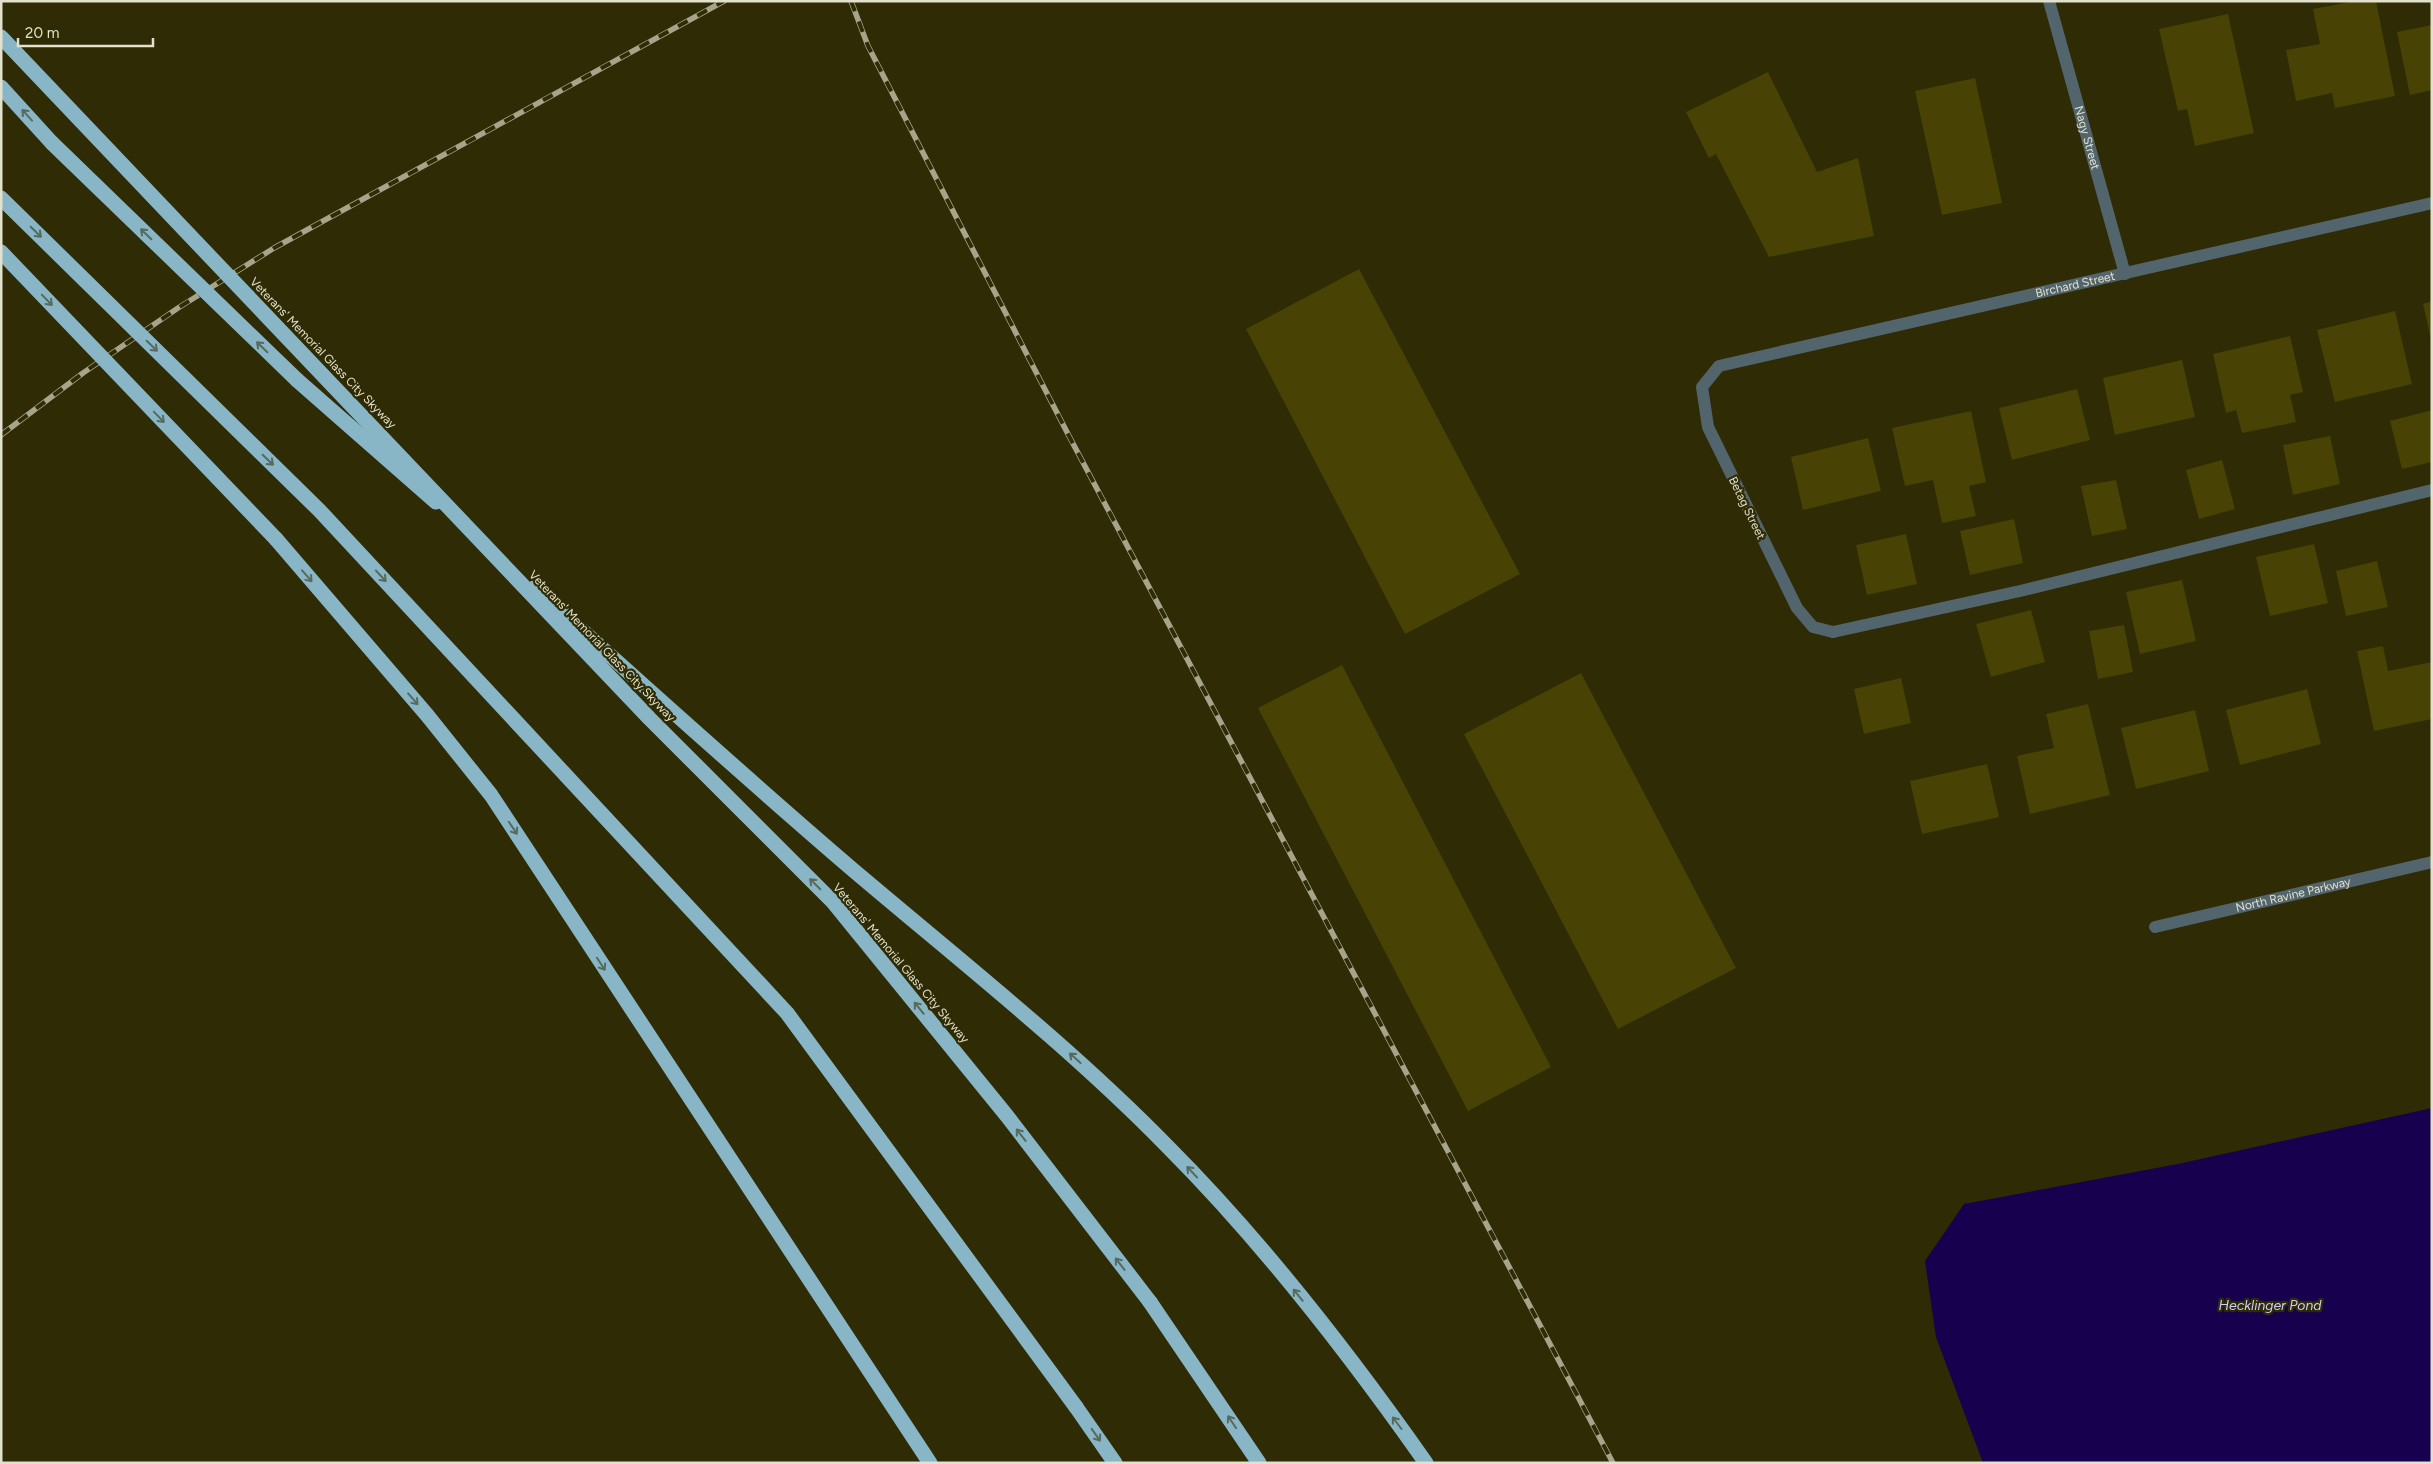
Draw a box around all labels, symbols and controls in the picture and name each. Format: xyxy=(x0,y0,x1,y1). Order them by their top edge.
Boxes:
scale bar xyxy=(18,15,152,47)
text: 20 m xyxy=(25,24,59,42)
street label: Nagy Street xyxy=(2072,104,2103,172)
one-way arrow xyxy=(21,109,33,122)
one-way arrow xyxy=(30,226,42,238)
one-way arrow xyxy=(140,228,152,240)
street label: Birchard Street xyxy=(2034,269,2117,300)
street label: Veterans' Memorial Glass City Skyway xyxy=(247,275,399,432)
one-way arrow xyxy=(41,293,53,306)
one-way arrow xyxy=(146,340,158,352)
one-way arrow xyxy=(257,341,269,353)
one-way arrow xyxy=(153,411,165,423)
one-way arrow xyxy=(262,454,275,466)
street label: Betag Street xyxy=(1726,474,1768,542)
street label: Veterans' Memorial Glass City Skyway xyxy=(526,568,678,725)
one-way arrow xyxy=(302,570,313,583)
one-way arrow xyxy=(375,570,387,583)
one-way arrow xyxy=(408,693,419,706)
one-way arrow xyxy=(508,821,518,835)
street label: North Ravine Parkway xyxy=(2234,874,2353,915)
one-way arrow xyxy=(809,878,821,890)
street label: Veterans' Memorial Glass City Skyway xyxy=(830,880,972,1046)
one-way arrow xyxy=(596,957,607,971)
one-way arrow xyxy=(914,1002,925,1015)
one-way arrow xyxy=(1069,1053,1082,1064)
one-way arrow xyxy=(1016,1129,1027,1142)
one-way arrow xyxy=(1186,1166,1198,1178)
one-way arrow xyxy=(1115,1258,1126,1271)
one-way arrow xyxy=(1293,1288,1304,1301)
water label: Hecklinger Pond xyxy=(2219,1297,2322,1314)
one-way arrow xyxy=(1226,1416,1236,1430)
one-way arrow xyxy=(1392,1416,1402,1430)
one-way arrow xyxy=(1091,1428,1101,1442)

